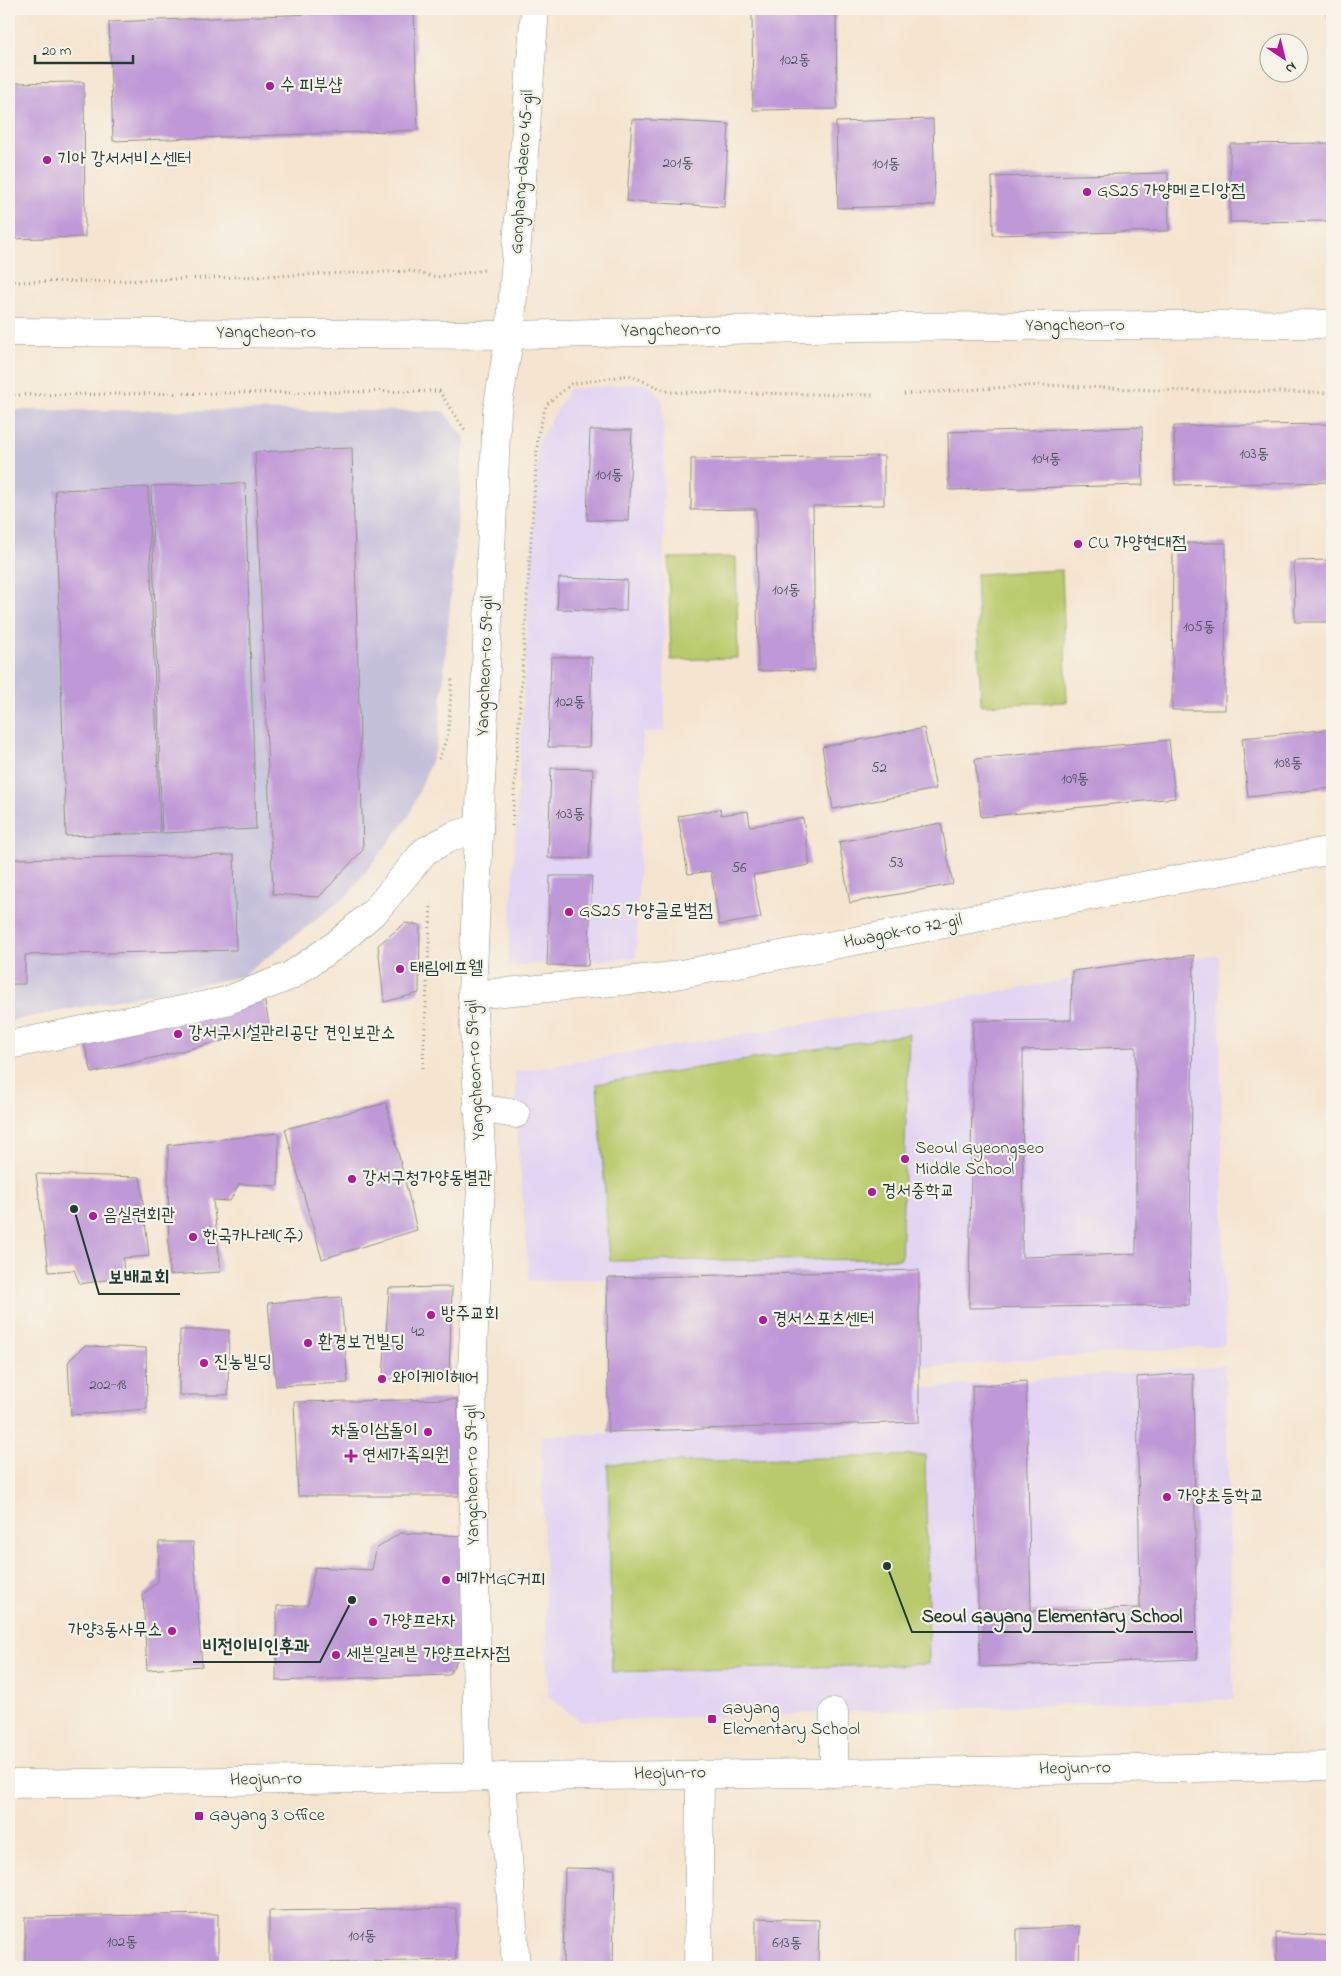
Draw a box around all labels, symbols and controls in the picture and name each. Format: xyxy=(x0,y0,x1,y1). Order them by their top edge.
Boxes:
scale bar xyxy=(35,32,132,64)
north arrow xyxy=(1258,32,1308,82)
text: 20 m xyxy=(42,40,72,62)
house number: 102동 xyxy=(780,49,810,71)
text: N xyxy=(1281,56,1300,79)
place label: 수 피부샵 xyxy=(280,73,343,99)
marker: 수 피부샵 xyxy=(264,80,276,92)
street label: Gonghang-daero 45-gil xyxy=(504,89,543,255)
place label: 기아 강서서비스센터 xyxy=(57,147,192,173)
house number: 201동 xyxy=(663,152,693,174)
house number: 101동 xyxy=(872,153,900,175)
marker: 기아 강서서비스센터 xyxy=(41,154,53,166)
place label: GS25 가양메르디앙점 xyxy=(1097,179,1245,205)
marker: GS25 가양메르디앙점 xyxy=(1081,186,1093,198)
street label: Yangcheon-ro xyxy=(1025,313,1125,340)
street label: Yangcheon-ro xyxy=(621,317,721,346)
street label: Yangcheon-ro xyxy=(216,320,316,347)
house number: 103동 xyxy=(1239,443,1269,465)
house number: 104동 xyxy=(1031,448,1061,470)
house number: 101동 xyxy=(595,464,623,486)
place label: CU 가양현대점 xyxy=(1088,531,1187,557)
marker: CU 가양현대점 xyxy=(1072,538,1084,550)
house number: 101동 xyxy=(772,579,800,601)
street label: Yangcheon-ro 59-gil xyxy=(471,595,502,737)
house number: 105동 xyxy=(1183,616,1215,638)
house number: 102동 xyxy=(555,691,585,713)
house number: 108동 xyxy=(1274,752,1302,774)
house number: 52 xyxy=(871,757,888,779)
house number: 109동 xyxy=(1061,768,1089,790)
house number: 103동 xyxy=(555,803,585,825)
house number: 53 xyxy=(889,852,903,874)
house number: 56 xyxy=(731,857,747,879)
place label: GS25 가양글로벌점 xyxy=(579,899,713,925)
marker: GS25 가양글로벌점 xyxy=(563,906,575,918)
street label: Hwagok-ro 72-gil xyxy=(841,908,965,957)
place label: 태림에프웰 xyxy=(410,956,483,982)
marker: 태림에프웰 xyxy=(394,963,406,975)
street label: Yangcheon-ro 59-gil xyxy=(459,999,494,1141)
place label: 강서구시설관리공단 견인보관소 xyxy=(188,1021,395,1047)
marker: 강서구시설관리공단 견인보관소 xyxy=(172,1028,184,1040)
place label: Seoul Gyeongseo Middle School xyxy=(915,1136,1044,1183)
marker: Seoul Gyeongseo Middle School xyxy=(899,1153,911,1165)
place label: 강서구청가양동별관 xyxy=(362,1166,492,1192)
marker: 강서구청가양동별관 xyxy=(346,1173,358,1185)
place label: 경서중학교 xyxy=(882,1179,954,1205)
marker: 경서중학교 xyxy=(866,1186,878,1198)
place label: 음실련회관 xyxy=(103,1203,175,1229)
marker: 음실련회관 xyxy=(87,1210,99,1222)
place label: 한국카나레(주) xyxy=(203,1224,303,1250)
marker: 한국카나레(주) xyxy=(187,1231,199,1243)
callout: 보배교회 xyxy=(99,1260,180,1294)
text: 보배교회 xyxy=(108,1265,170,1292)
place label: 방주교회 xyxy=(441,1302,499,1328)
place label: 경서스포츠센터 xyxy=(773,1307,874,1333)
marker: 방주교회 xyxy=(425,1309,437,1321)
marker: 경서스포츠센터 xyxy=(757,1314,769,1326)
house number: 42 xyxy=(411,1321,425,1343)
place label: 환경보건빌딩 xyxy=(318,1330,405,1356)
marker: 환경보건빌딩 xyxy=(302,1337,314,1349)
place label: 진농빌딩 xyxy=(214,1350,272,1376)
marker: 진농빌딩 xyxy=(198,1357,210,1369)
place label: 와이케이헤어 xyxy=(392,1366,479,1392)
marker: 와이케이헤어 xyxy=(376,1373,388,1385)
house number: 202-18 xyxy=(89,1374,127,1396)
street label: Yangcheon-ro 59-gil xyxy=(459,1404,488,1546)
place label: 차돌이삼돌이 xyxy=(331,1419,418,1445)
marker: 차돌이삼돌이 xyxy=(422,1426,434,1438)
place label: 연세가족의원 xyxy=(362,1443,449,1469)
marker: 연세가족의원 xyxy=(344,1449,358,1463)
place label: 가양초등학교 xyxy=(1177,1484,1264,1510)
marker: 가양초등학교 xyxy=(1161,1491,1173,1503)
place label: 메가MGC커피 xyxy=(456,1567,546,1593)
marker: 메가MGC커피 xyxy=(440,1574,452,1586)
callout: Seoul Gayang Elementary School xyxy=(912,1598,1193,1632)
text: Seoul Gayang Elementary School xyxy=(922,1604,1182,1633)
place label: 가양프라자 xyxy=(383,1609,456,1635)
marker: 가양프라자 xyxy=(367,1616,379,1628)
place label: 가양3동사무소 xyxy=(68,1618,162,1644)
marker: 가양3동사무소 xyxy=(166,1625,178,1637)
callout: 비전이비인후과 xyxy=(193,1628,320,1662)
text: 비전이비인후과 xyxy=(202,1634,310,1661)
place label: 세븐일레븐 가양프라자점 xyxy=(346,1642,510,1668)
marker: 세븐일레븐 가양프라자점 xyxy=(330,1649,342,1661)
place label: Gayang Elementary School xyxy=(722,1696,860,1743)
marker: Gayang Elementary School xyxy=(706,1713,718,1725)
street label: Heojun-ro xyxy=(1039,1755,1111,1783)
street label: Heojun-ro xyxy=(634,1760,706,1788)
street label: Heojun-ro xyxy=(230,1766,302,1794)
place label: Gayang 3 Office xyxy=(209,1803,326,1830)
marker: Gayang 3 Office xyxy=(193,1810,205,1822)
house number: 101동 xyxy=(348,1925,376,1947)
house number: 102동 xyxy=(107,1931,137,1953)
house number: 613동 xyxy=(772,1932,802,1954)

